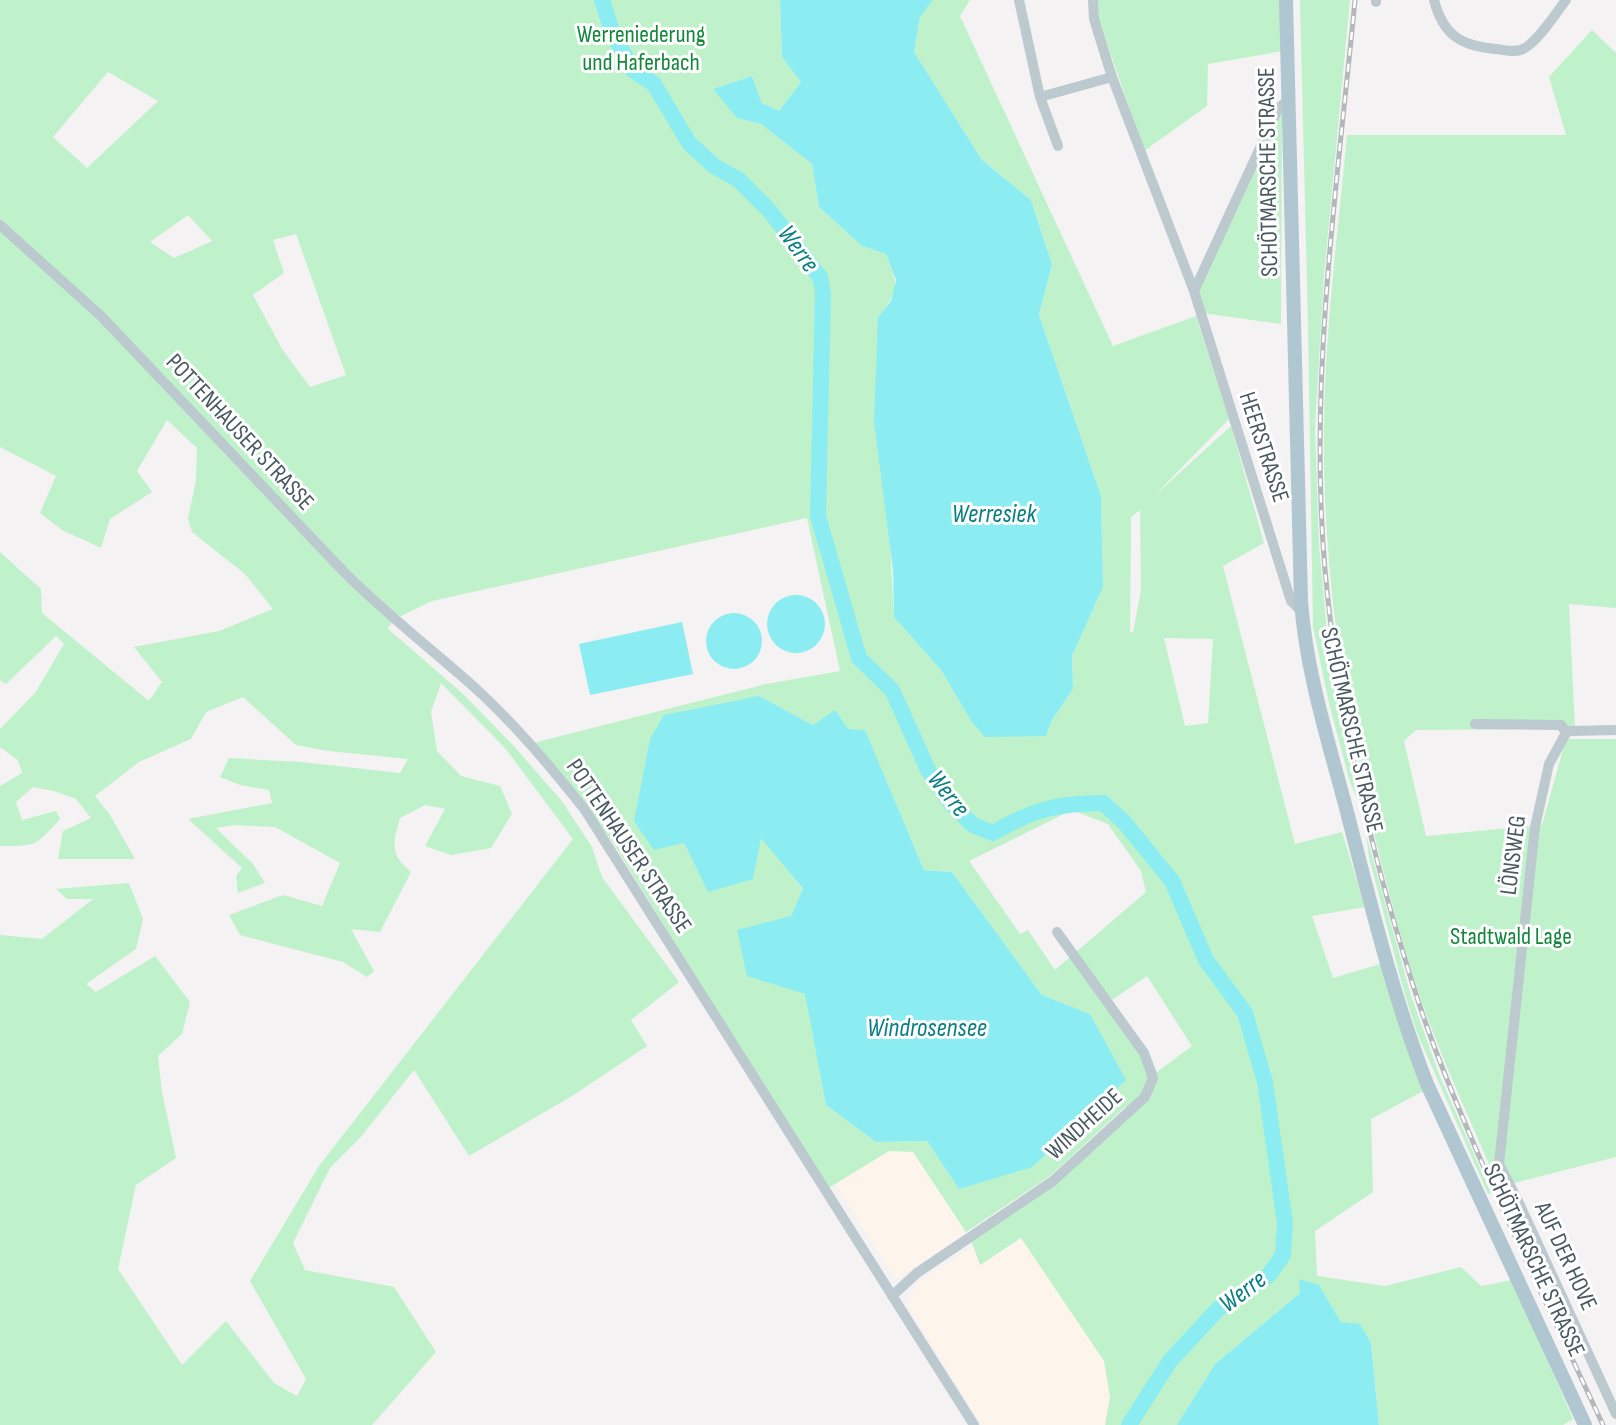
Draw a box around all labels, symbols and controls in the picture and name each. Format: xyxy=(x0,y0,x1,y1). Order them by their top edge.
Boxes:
park label: Werreniederung und Haferbach xyxy=(577,20,705,77)
street label: SCHÖTMARSCHE STRASSE xyxy=(1252,67,1284,277)
water label: Werre xyxy=(771,219,825,279)
street label: POTTENHAUSER STRASSE xyxy=(160,348,320,516)
street label: HEERSTRASSE xyxy=(1233,388,1295,506)
water label: Werresiek xyxy=(952,499,1037,530)
street label: SCHÖTMARSCHE STRASSE xyxy=(1314,625,1390,835)
street label: POTTENHAUSER STRASSE xyxy=(560,754,698,938)
water label: Werre xyxy=(920,765,976,823)
street label: LÖNSWEG xyxy=(1494,814,1532,896)
park label: Stadtwald Lage xyxy=(1450,922,1572,951)
water label: Windrosensee xyxy=(867,1013,987,1044)
street label: WINDHEIDE xyxy=(1040,1082,1128,1166)
street label: SCHÖTMARSCHE STRASSE xyxy=(1477,1159,1591,1361)
street label: AUF DER HOVE xyxy=(1528,1196,1604,1315)
water label: Werre xyxy=(1213,1264,1273,1320)

